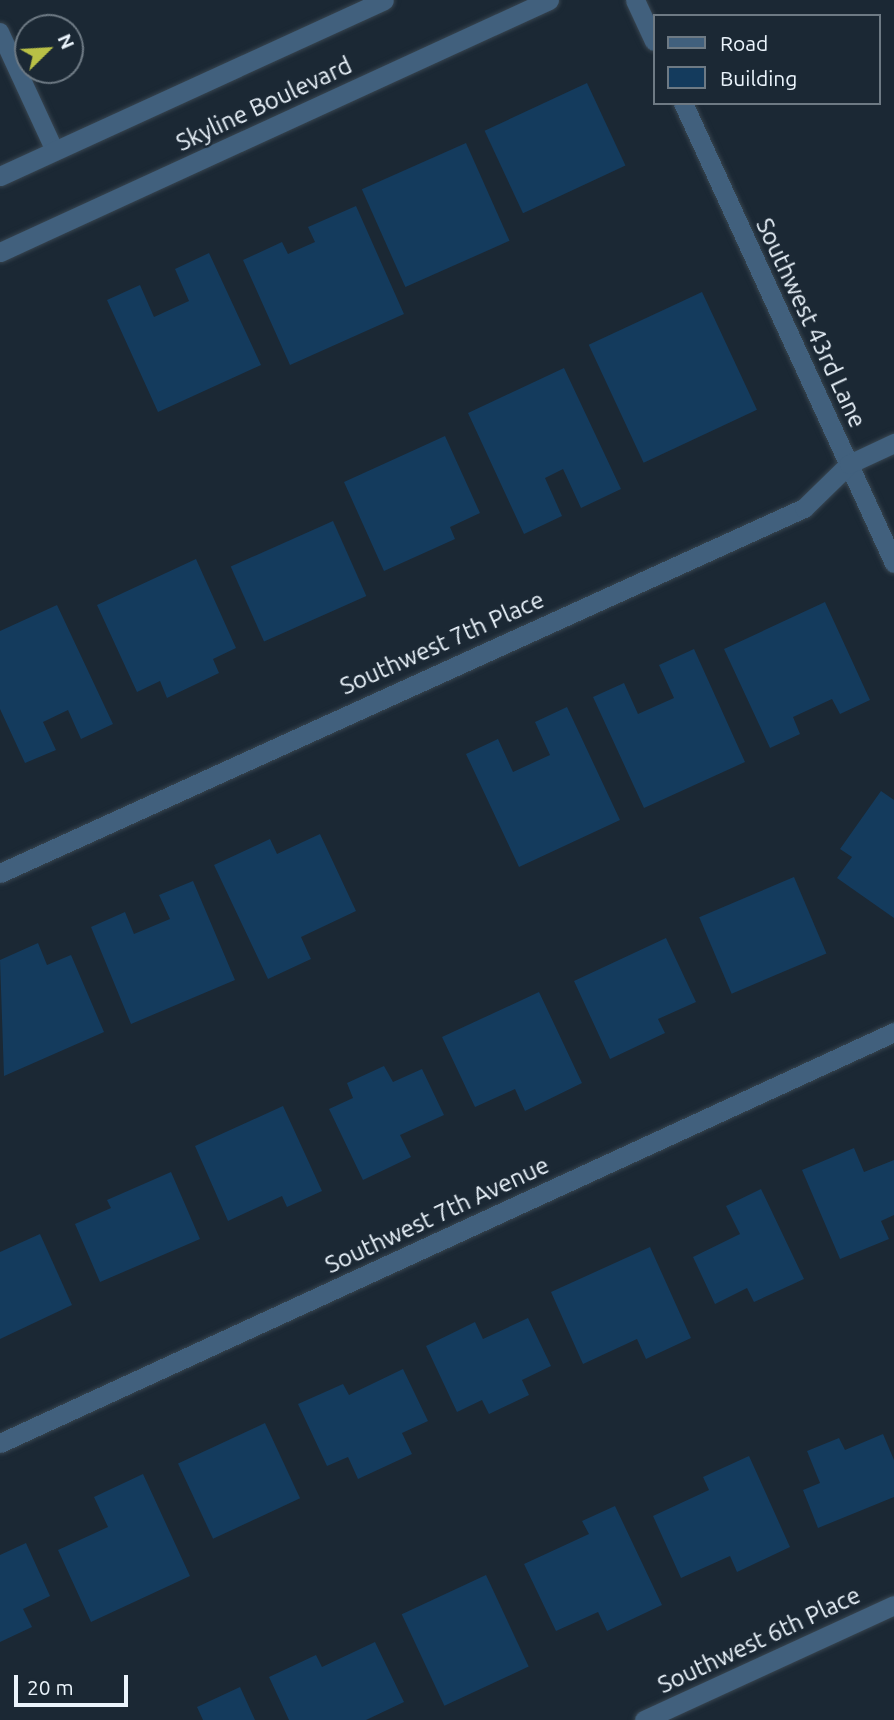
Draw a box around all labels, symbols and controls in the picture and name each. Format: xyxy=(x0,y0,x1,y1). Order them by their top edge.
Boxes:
north arrow xyxy=(14,14,84,84)
legend xyxy=(652,14,880,105)
text: N xyxy=(53,30,79,52)
text: Road xyxy=(720,31,768,55)
street label: Skyline Boulevard xyxy=(172,51,356,157)
text: Building xyxy=(720,66,797,90)
street label: Southwest 43rd Lane xyxy=(750,214,872,432)
street label: Southwest 7th Place xyxy=(336,585,548,701)
street label: Southwest 7th Avenue xyxy=(321,1150,553,1280)
street label: Southwest 6th Place xyxy=(653,1580,865,1700)
scale bar xyxy=(18,1660,131,1704)
text: 20 m xyxy=(27,1675,74,1699)

